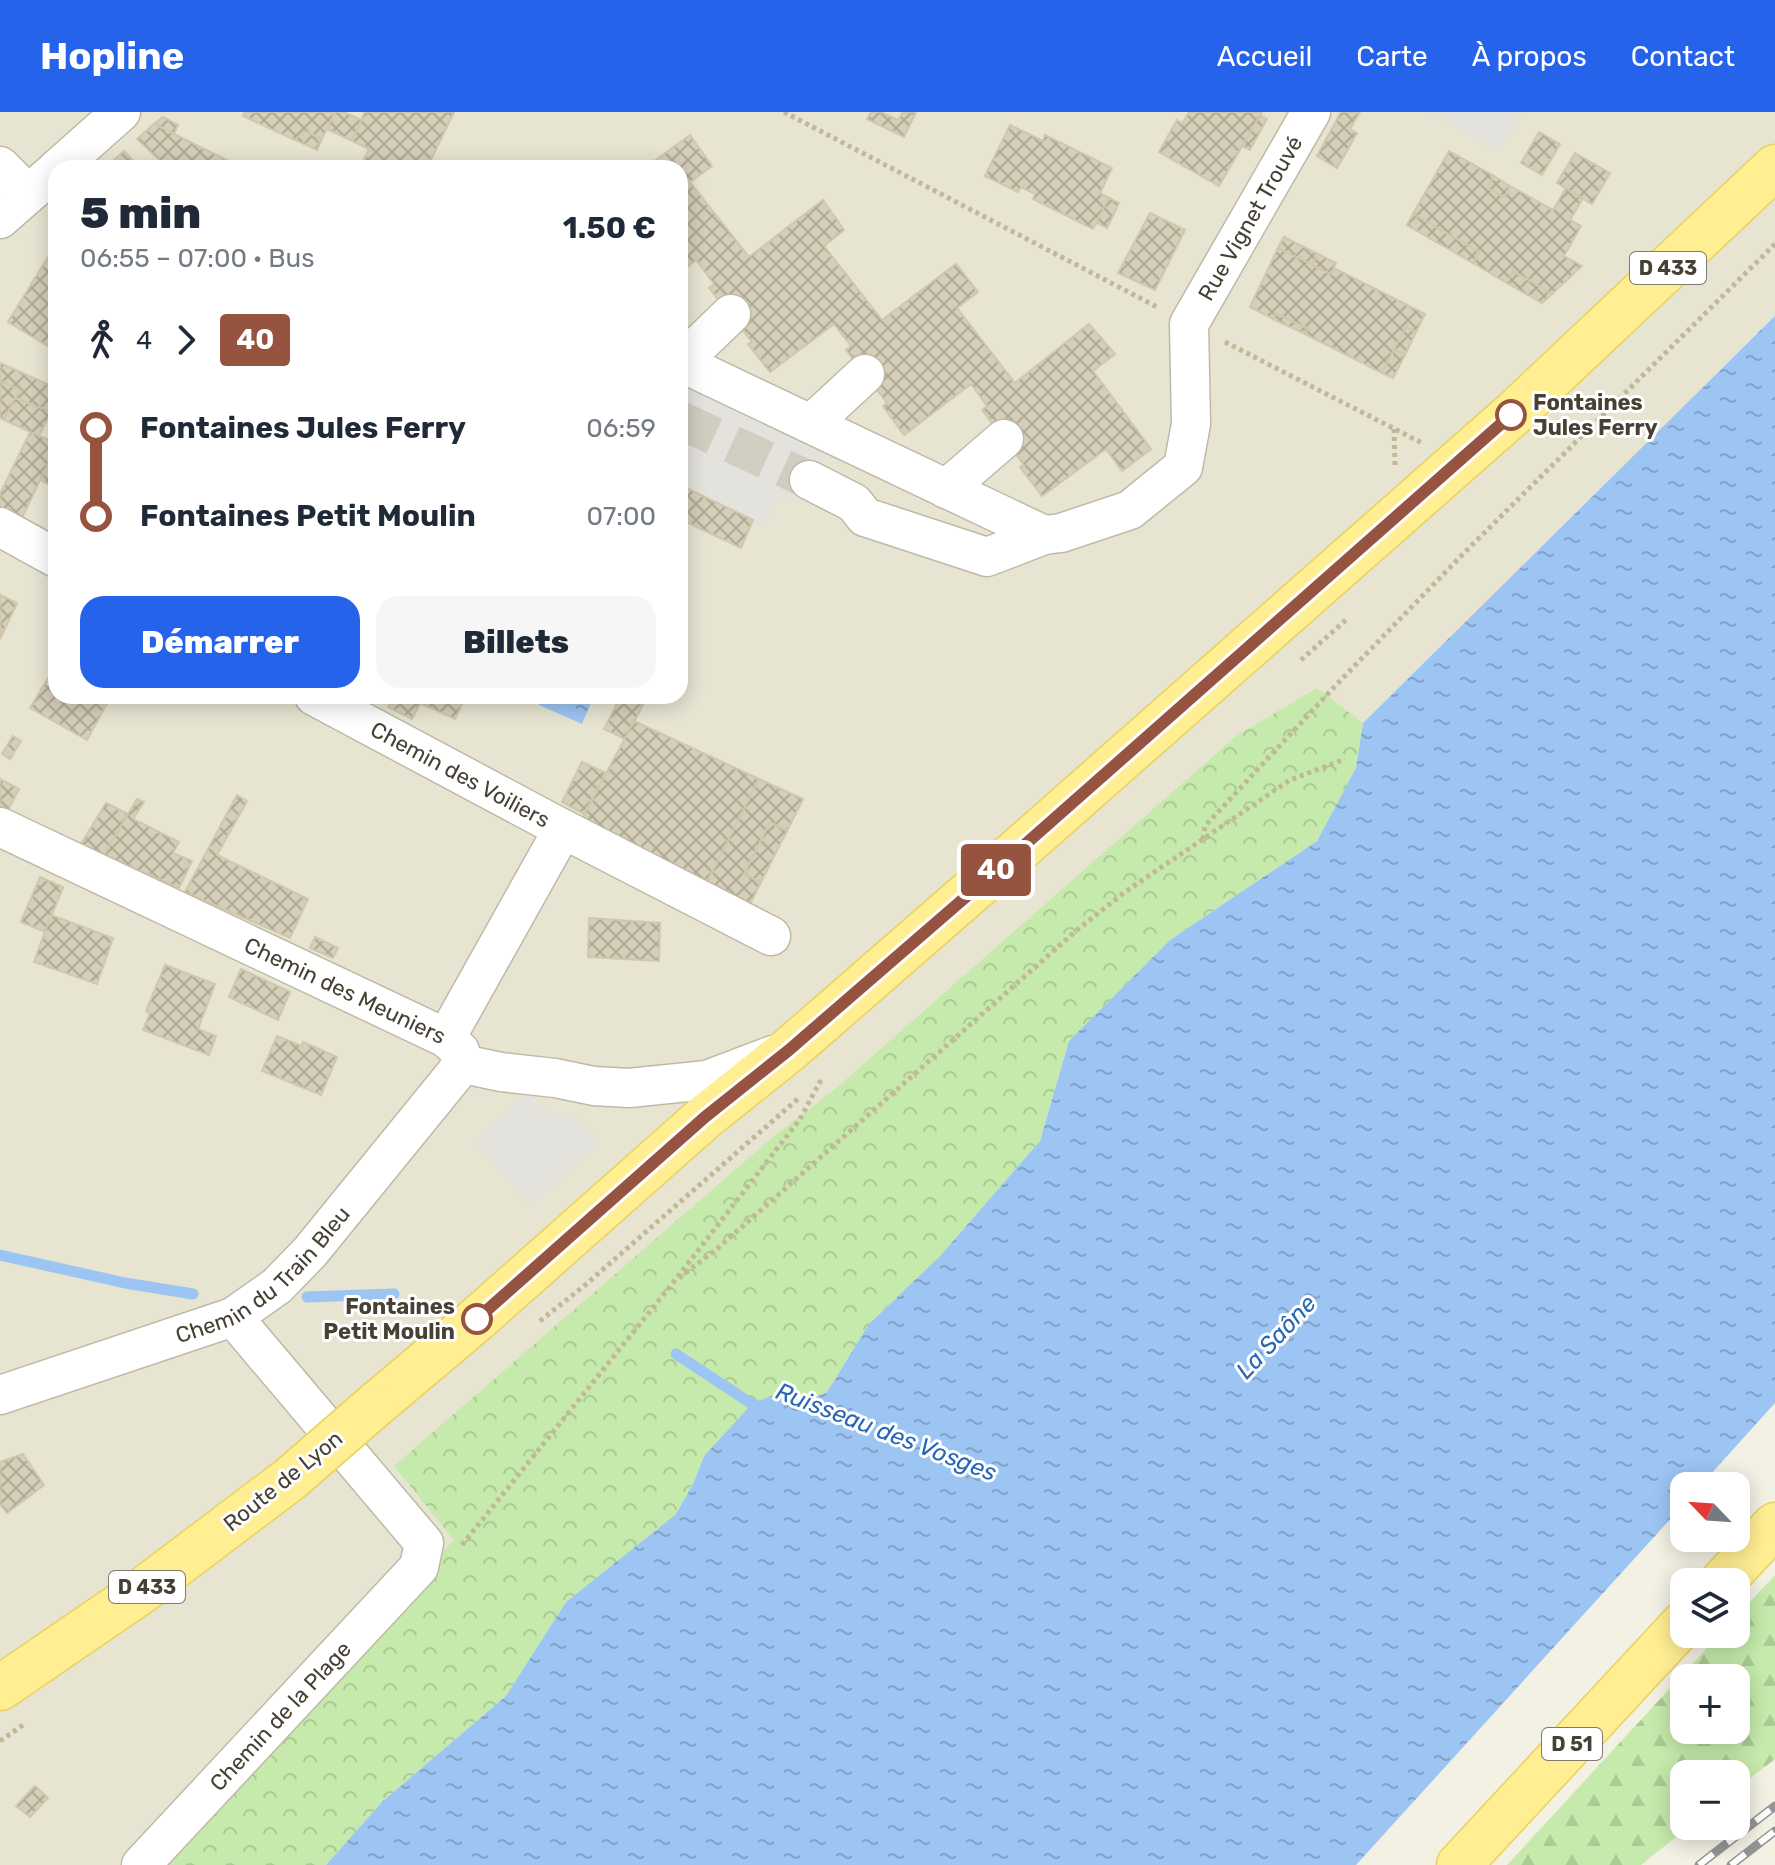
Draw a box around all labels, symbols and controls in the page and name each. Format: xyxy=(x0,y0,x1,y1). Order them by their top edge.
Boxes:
text: Hopline xyxy=(40,33,184,79)
text: Accueil xyxy=(1217,40,1312,73)
text: Carte xyxy=(1356,40,1428,73)
text: À propos xyxy=(1472,40,1587,73)
text: Contact xyxy=(1631,40,1735,73)
street label: Rue Vignet Trouvé xyxy=(1192,131,1308,305)
text: 5 min xyxy=(80,187,201,239)
text: 1.50 € xyxy=(563,210,656,246)
text: 06:55 – 07:00 · Bus xyxy=(80,243,315,274)
road number: D 433 xyxy=(1630,252,1706,284)
icon: walk xyxy=(80,318,124,362)
icon: forward xyxy=(164,318,208,362)
text: 40 xyxy=(236,323,274,356)
text: 4 xyxy=(136,325,152,356)
place label: Fontaines Jules Ferry xyxy=(1533,389,1658,441)
marker: Fontaines Jules Ferry xyxy=(1496,400,1526,430)
text: Fontaines Jules Ferry xyxy=(140,410,466,446)
text: 06:59 xyxy=(586,413,656,444)
text: Fontaines Petit Moulin xyxy=(140,498,476,534)
text: 07:00 xyxy=(586,501,656,532)
button: Démarrer xyxy=(80,596,360,688)
button: Billets xyxy=(376,596,656,688)
street label: Chemin des Voiliers xyxy=(366,715,555,833)
line badge: 40 xyxy=(960,844,1032,896)
text: 40 xyxy=(977,853,1015,886)
street label: Chemin des Meuniers xyxy=(240,931,450,1050)
street label: Chemin du Train Bleu xyxy=(172,1201,355,1349)
water label: La Saône xyxy=(1230,1289,1322,1385)
place label: Fontaines Petit Moulin xyxy=(323,1293,455,1345)
marker: Fontaines Petit Moulin xyxy=(462,1304,492,1334)
water label: Ruisseau des Vosges xyxy=(772,1377,1000,1487)
street label: Route de Lyon xyxy=(218,1425,348,1537)
north arrow xyxy=(1670,1472,1750,1552)
map controls xyxy=(1670,1472,1750,1840)
button: layers xyxy=(1670,1568,1750,1648)
road number: D 433 xyxy=(109,1571,185,1603)
street label: Chemin de la Plage xyxy=(204,1635,356,1796)
button: + xyxy=(1670,1664,1750,1744)
road number: D 51 xyxy=(1542,1728,1602,1760)
button: − xyxy=(1670,1760,1750,1840)

